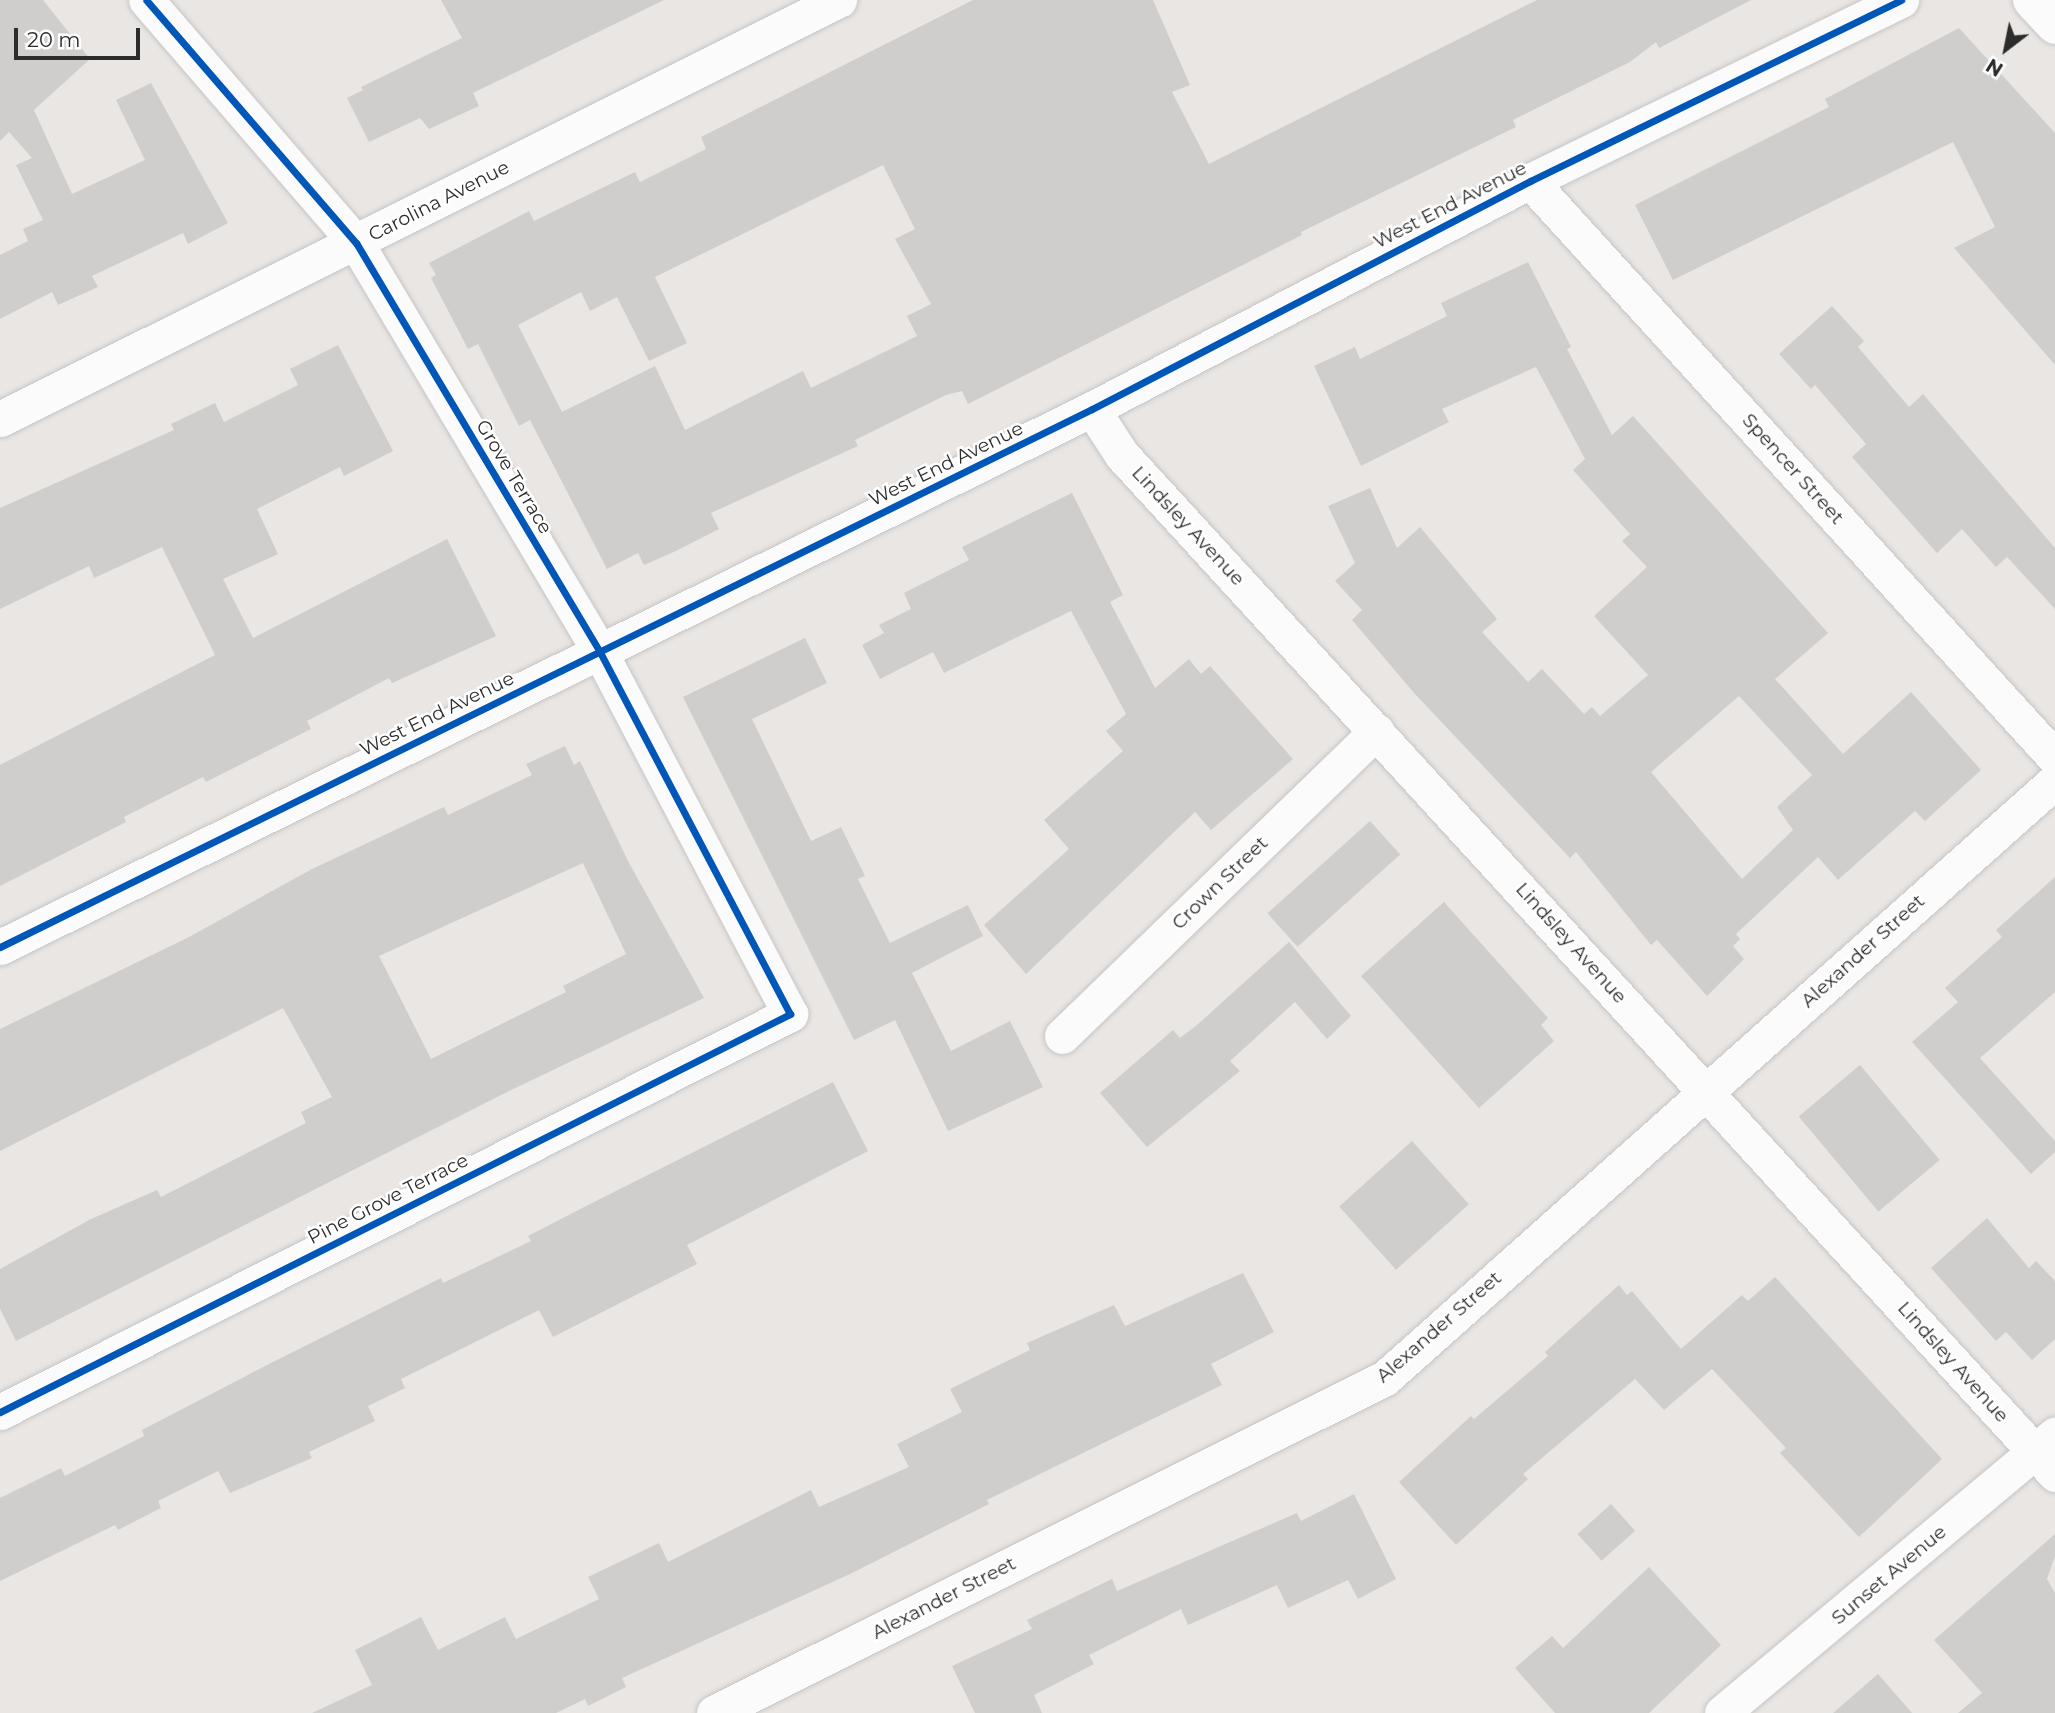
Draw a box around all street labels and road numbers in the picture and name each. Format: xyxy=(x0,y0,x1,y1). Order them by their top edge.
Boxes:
street label: Carolina Avenue xyxy=(365,156,513,246)
street label: West End Avenue xyxy=(1370,157,1530,253)
street label: Spencer Street xyxy=(1737,409,1849,529)
street label: Grove Terrace xyxy=(471,416,557,538)
street label: West End Avenue xyxy=(865,417,1027,511)
street label: Lindsley Avenue xyxy=(1127,462,1249,590)
street label: West End Avenue xyxy=(356,667,518,761)
street label: Crown Street xyxy=(1167,832,1273,934)
street label: Lindsley Avenue xyxy=(1511,878,1631,1008)
street label: Alexander Street xyxy=(1797,890,1929,1012)
street label: Pine Grove Terrace xyxy=(304,1149,472,1249)
street label: Alexander Street xyxy=(1372,1266,1506,1388)
street label: Lindsley Avenue xyxy=(1893,1297,2013,1427)
street label: Sunset Avenue xyxy=(1827,1520,1951,1630)
street label: Alexander Street xyxy=(868,1552,1020,1644)

